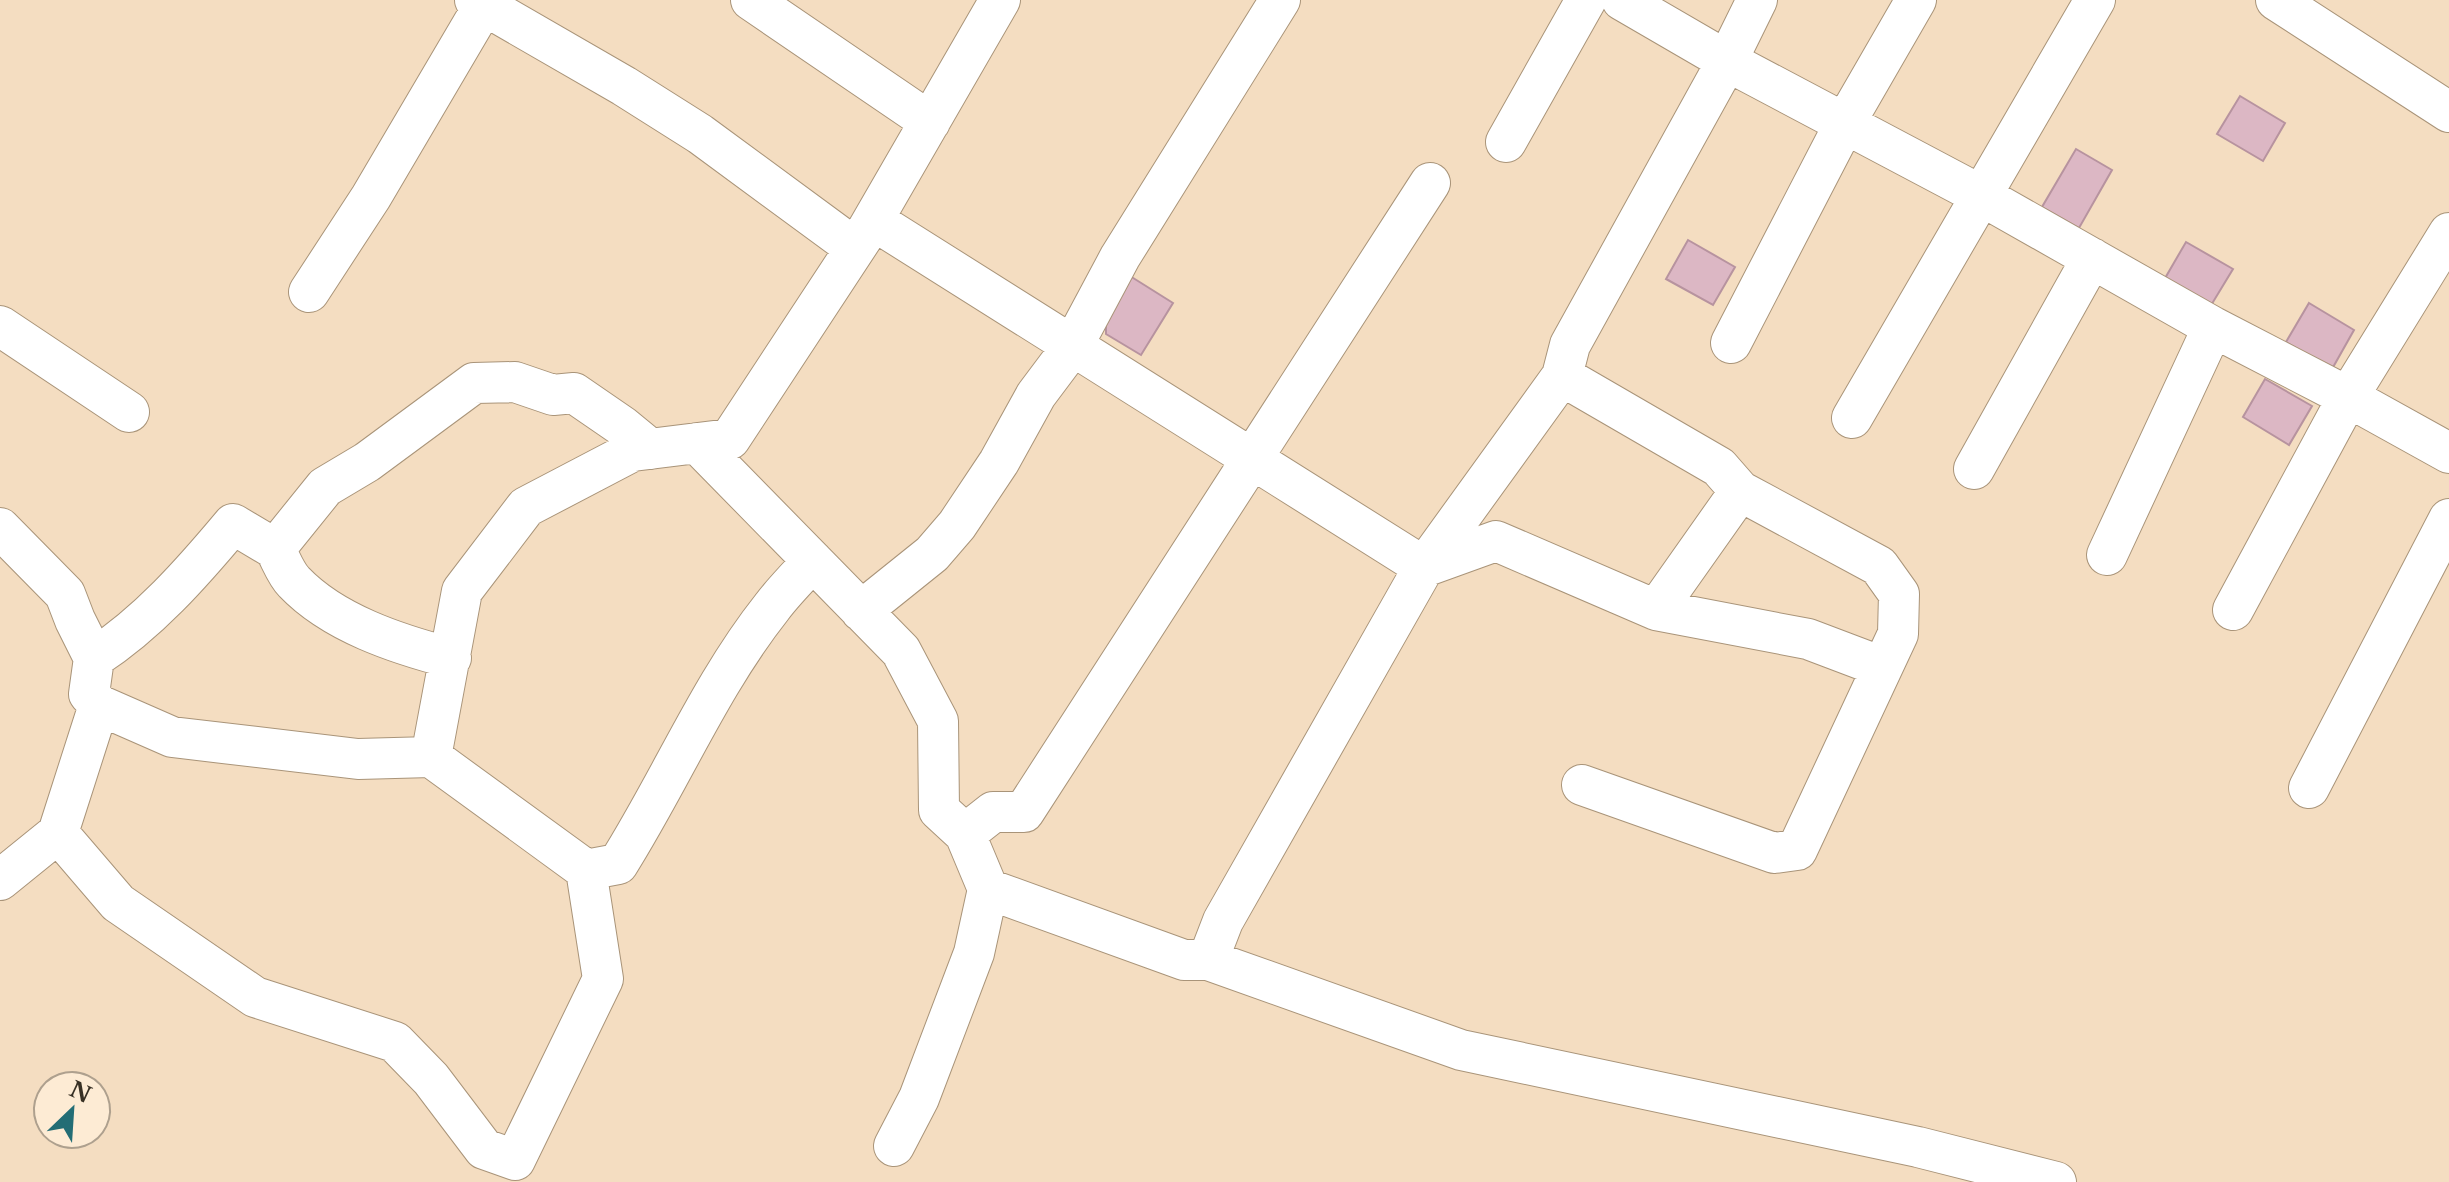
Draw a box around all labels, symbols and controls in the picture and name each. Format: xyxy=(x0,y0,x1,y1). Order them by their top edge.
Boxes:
north arrow xyxy=(32,1070,112,1150)
text: N xyxy=(65,1076,96,1109)

